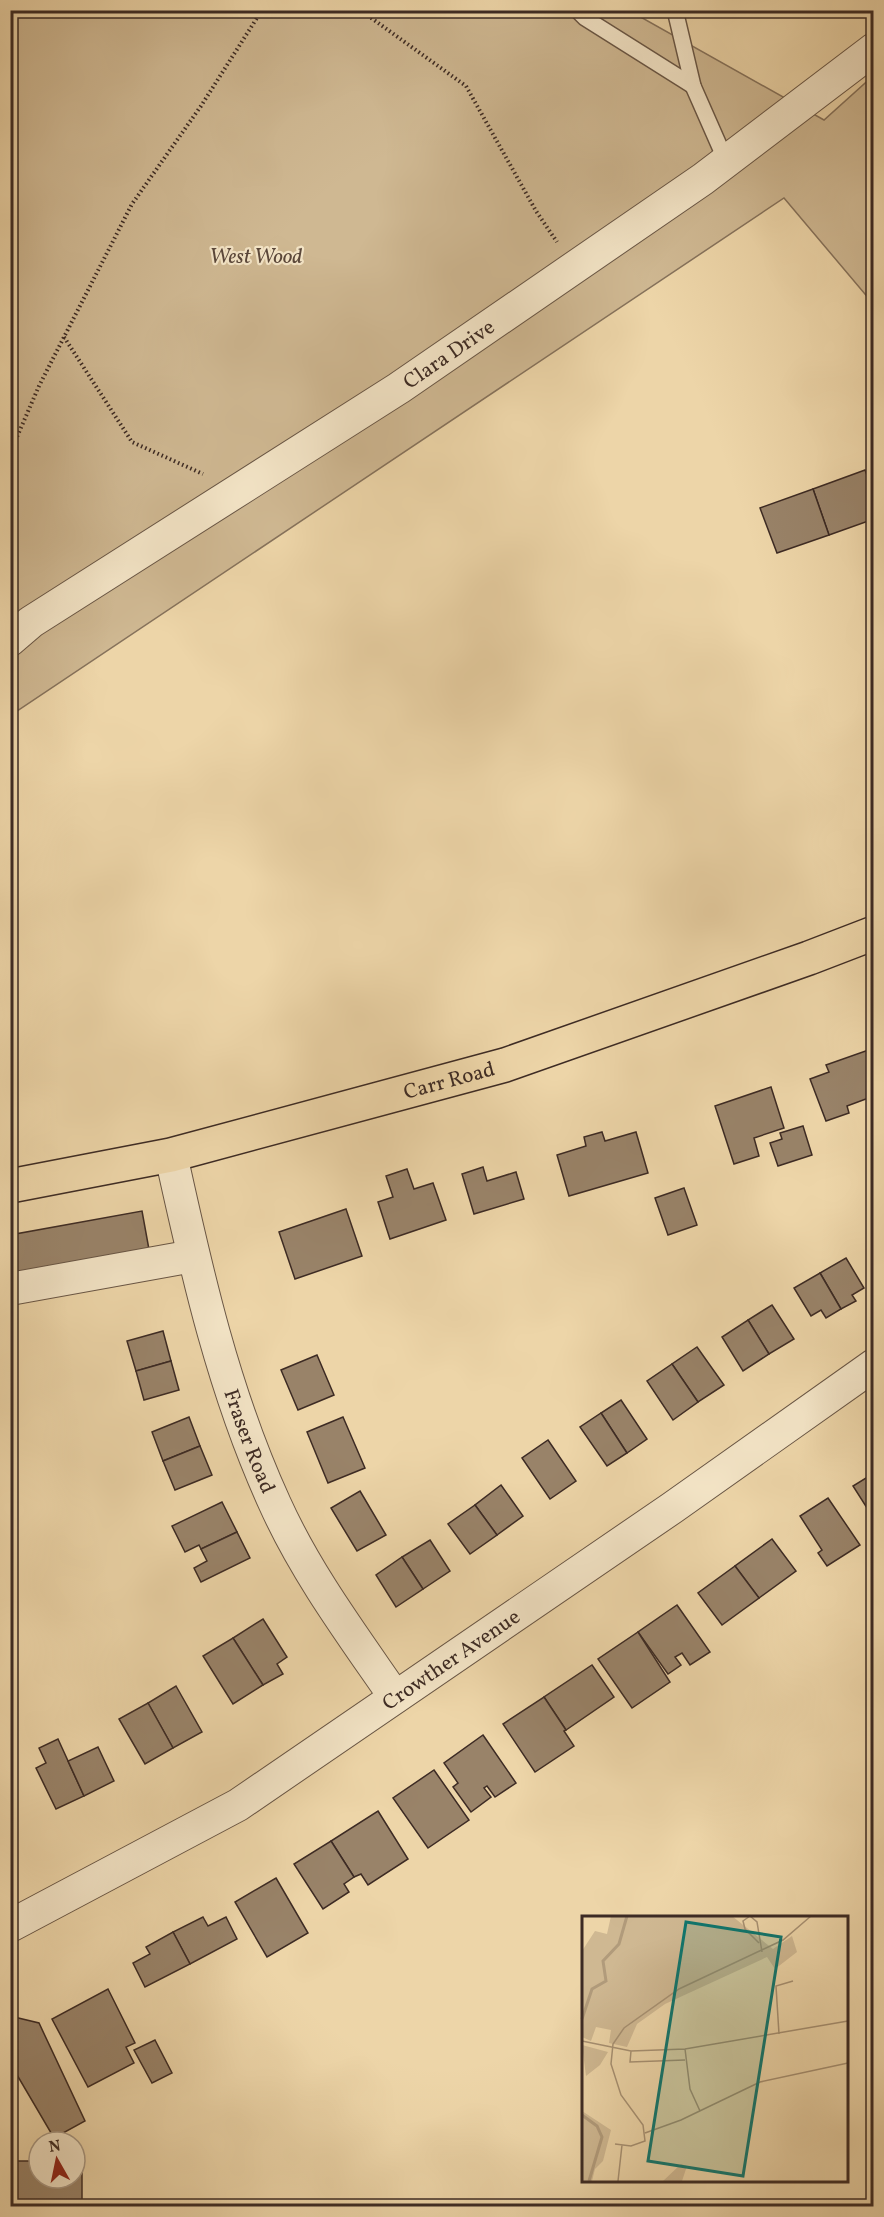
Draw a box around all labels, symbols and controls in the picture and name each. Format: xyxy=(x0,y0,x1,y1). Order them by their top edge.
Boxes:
park label: West Wood xyxy=(210,243,302,272)
street label: Clara Drive xyxy=(398,313,501,397)
street label: Carr Road xyxy=(401,1055,498,1108)
street label: Fraser Road xyxy=(216,1385,282,1499)
street label: Crowther Avenue xyxy=(377,1603,526,1718)
inset map xyxy=(582,1916,848,2181)
north arrow xyxy=(27,2130,87,2190)
text: N xyxy=(48,2135,63,2159)

